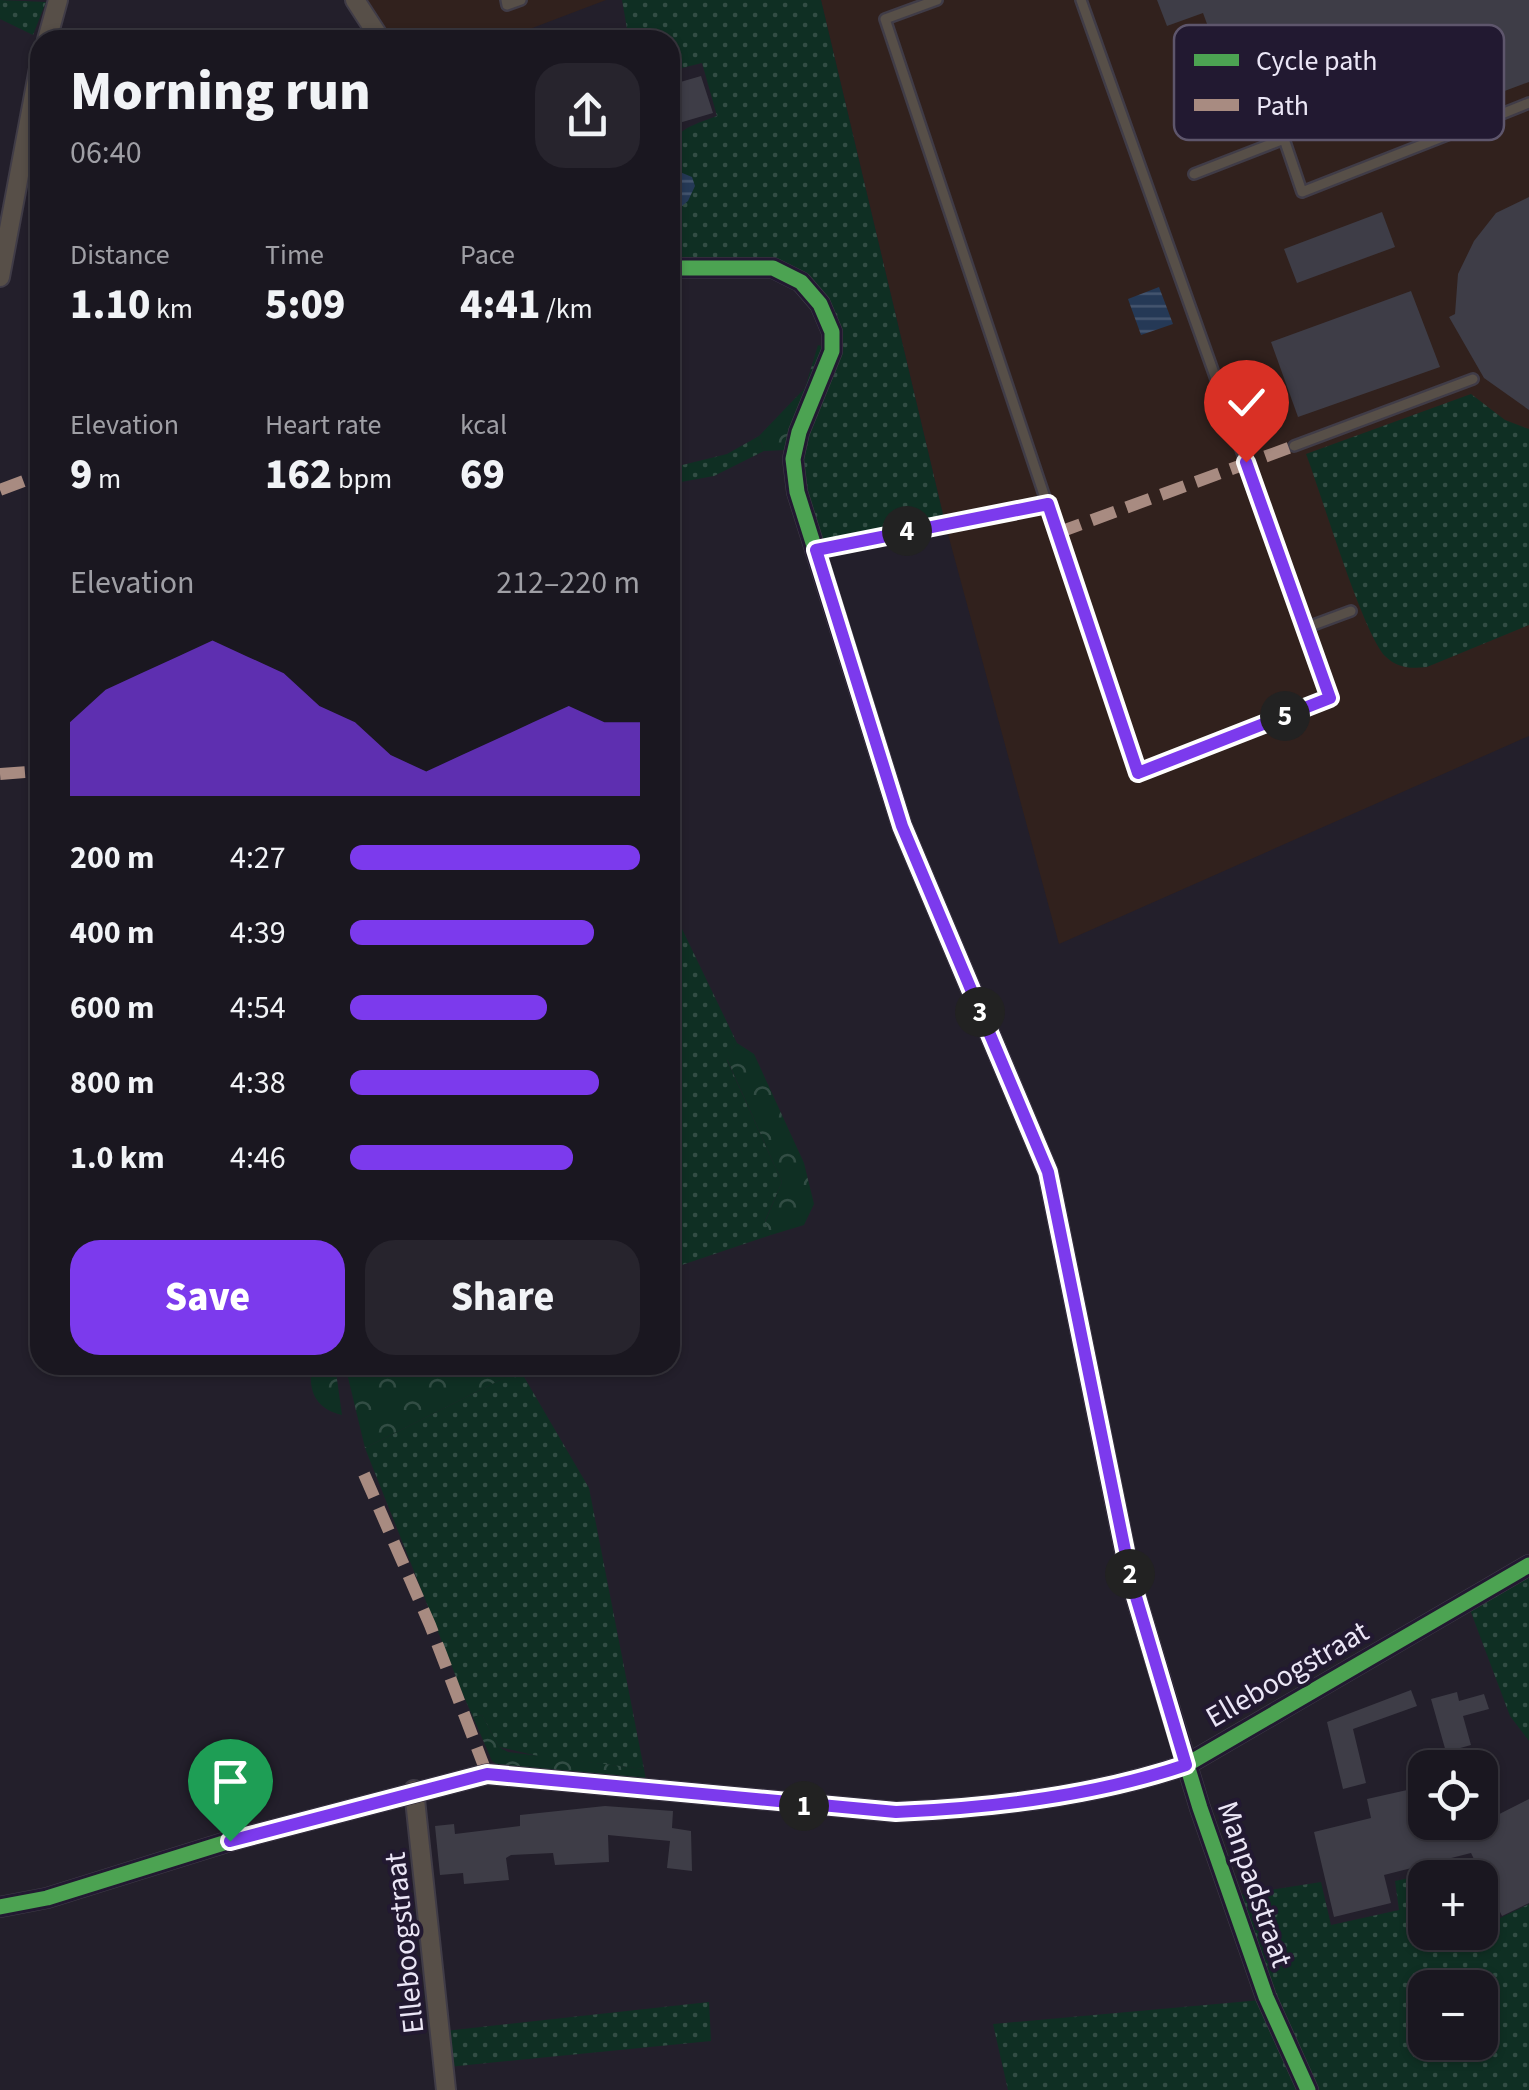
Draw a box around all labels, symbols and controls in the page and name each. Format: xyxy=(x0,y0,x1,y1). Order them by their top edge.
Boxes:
legend xyxy=(1174,25,1504,140)
text: Cycle path xyxy=(1256,41,1378,81)
text: Morning run xyxy=(70,53,371,131)
button: share xyxy=(535,63,640,168)
text: Path xyxy=(1256,86,1309,126)
text: 06:40 xyxy=(70,130,142,176)
text: Distance xyxy=(70,235,170,275)
text: Time xyxy=(265,235,324,275)
text: Pace xyxy=(460,235,515,275)
text: 1.10 xyxy=(70,275,150,335)
text: 5:09 xyxy=(265,275,345,335)
text: 4:41 xyxy=(460,275,540,335)
text: km xyxy=(150,289,193,329)
text: /km xyxy=(540,289,593,329)
pin xyxy=(1204,360,1289,463)
icon: check xyxy=(1219,375,1274,430)
text: Elevation xyxy=(70,405,179,445)
text: Heart rate xyxy=(265,405,381,445)
text: kcal xyxy=(460,405,507,445)
text: 9 xyxy=(70,445,92,505)
text: 162 xyxy=(265,445,332,505)
text: 69 xyxy=(460,445,505,505)
text: m xyxy=(92,459,121,499)
text: bpm xyxy=(332,459,392,499)
pin: 4 xyxy=(882,506,932,556)
text: 4 xyxy=(900,511,914,551)
text: Elevation xyxy=(70,560,195,606)
text: 212–220 m xyxy=(496,560,640,606)
pin: 5 xyxy=(1260,691,1310,741)
text: 5 xyxy=(1278,696,1292,736)
text: 200 m xyxy=(70,835,155,881)
text: 4:27 xyxy=(230,835,286,881)
text: 400 m xyxy=(70,910,155,956)
text: 4:39 xyxy=(230,910,286,956)
text: 600 m xyxy=(70,985,155,1031)
text: 4:54 xyxy=(230,985,286,1031)
pin: 3 xyxy=(955,987,1005,1037)
text: 3 xyxy=(973,992,987,1032)
text: 800 m xyxy=(70,1060,155,1106)
text: 4:38 xyxy=(230,1060,286,1106)
text: 1.0 km xyxy=(70,1135,165,1181)
text: 4:46 xyxy=(230,1135,286,1181)
button: Save xyxy=(70,1240,345,1355)
button: Share xyxy=(365,1240,640,1355)
pin: 2 xyxy=(1105,1549,1155,1599)
text: 2 xyxy=(1123,1554,1137,1594)
street label: Elleboogstraat xyxy=(1198,1610,1377,1739)
pin xyxy=(188,1739,273,1842)
map controls xyxy=(1408,1750,1498,2060)
button: locate xyxy=(1408,1750,1498,1840)
icon: arrive xyxy=(203,1754,258,1809)
pin: 1 xyxy=(779,1781,829,1831)
text: 1 xyxy=(797,1786,811,1826)
street label: Manpadstraat xyxy=(1206,1795,1303,1973)
street label: Elleboogstraat xyxy=(374,1850,435,2036)
button: + xyxy=(1408,1860,1498,1950)
button: − xyxy=(1408,1970,1498,2060)

